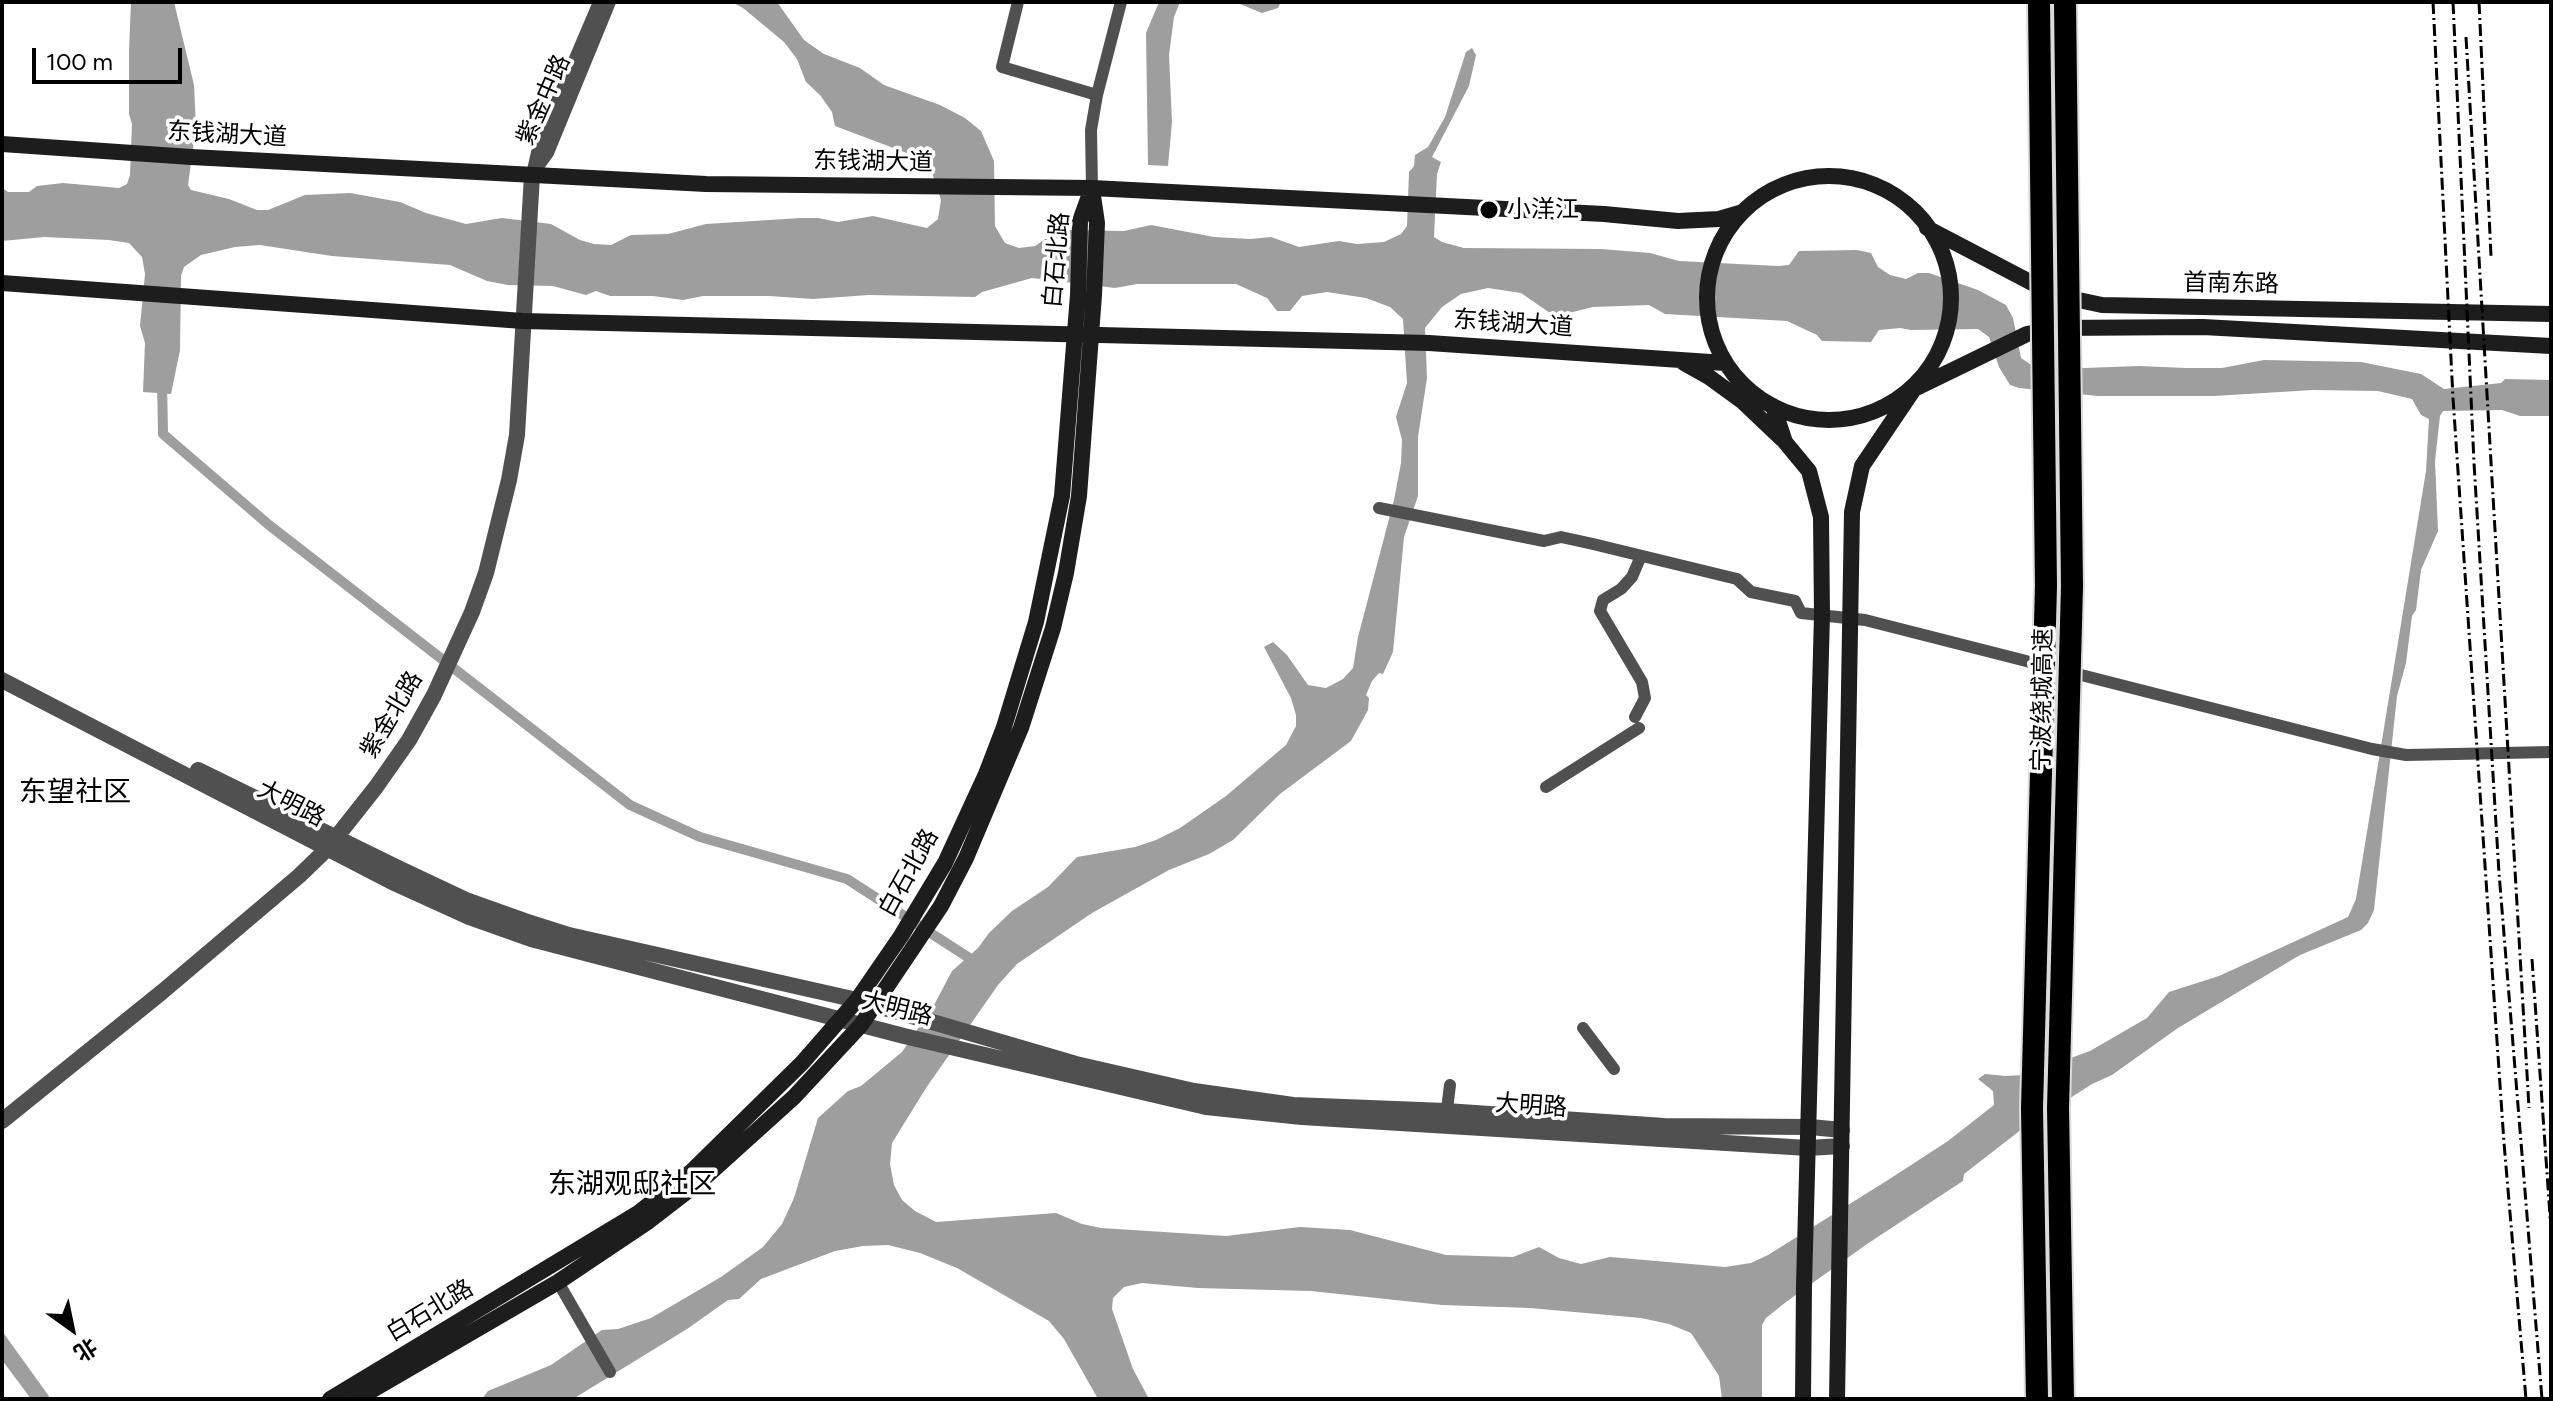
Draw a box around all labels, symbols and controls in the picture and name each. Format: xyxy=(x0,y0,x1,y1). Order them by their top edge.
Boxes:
scale bar xyxy=(36,32,186,82)
text: 100 m xyxy=(46,47,113,76)
street label: 紫金中路 xyxy=(511,50,577,150)
street label: 东钱湖大道 xyxy=(166,117,288,153)
street label: 东钱湖大道 xyxy=(813,147,933,177)
place label: 小洋江 xyxy=(1507,196,1579,224)
marker: 小洋江 xyxy=(1478,199,1500,221)
street label: 白石北路 xyxy=(1038,211,1076,309)
street label: 首南东路 xyxy=(2183,269,2279,299)
street label: 东钱湖大道 xyxy=(1452,305,1574,343)
street label: 宁波绕城高速 xyxy=(2027,628,2059,772)
street label: 紫金北路 xyxy=(355,666,429,764)
street label: 大明路 xyxy=(252,775,330,833)
district label: 东望社区 xyxy=(19,776,131,810)
street label: 白石北路 xyxy=(873,824,945,922)
street label: 大明路 xyxy=(859,986,935,1032)
street label: 大明路 xyxy=(1494,1089,1568,1123)
district label: 东湖观邸社区 xyxy=(548,1168,716,1202)
street label: 白石北路 xyxy=(381,1274,479,1348)
north arrow xyxy=(32,1289,112,1369)
text: 北 xyxy=(69,1332,102,1367)

